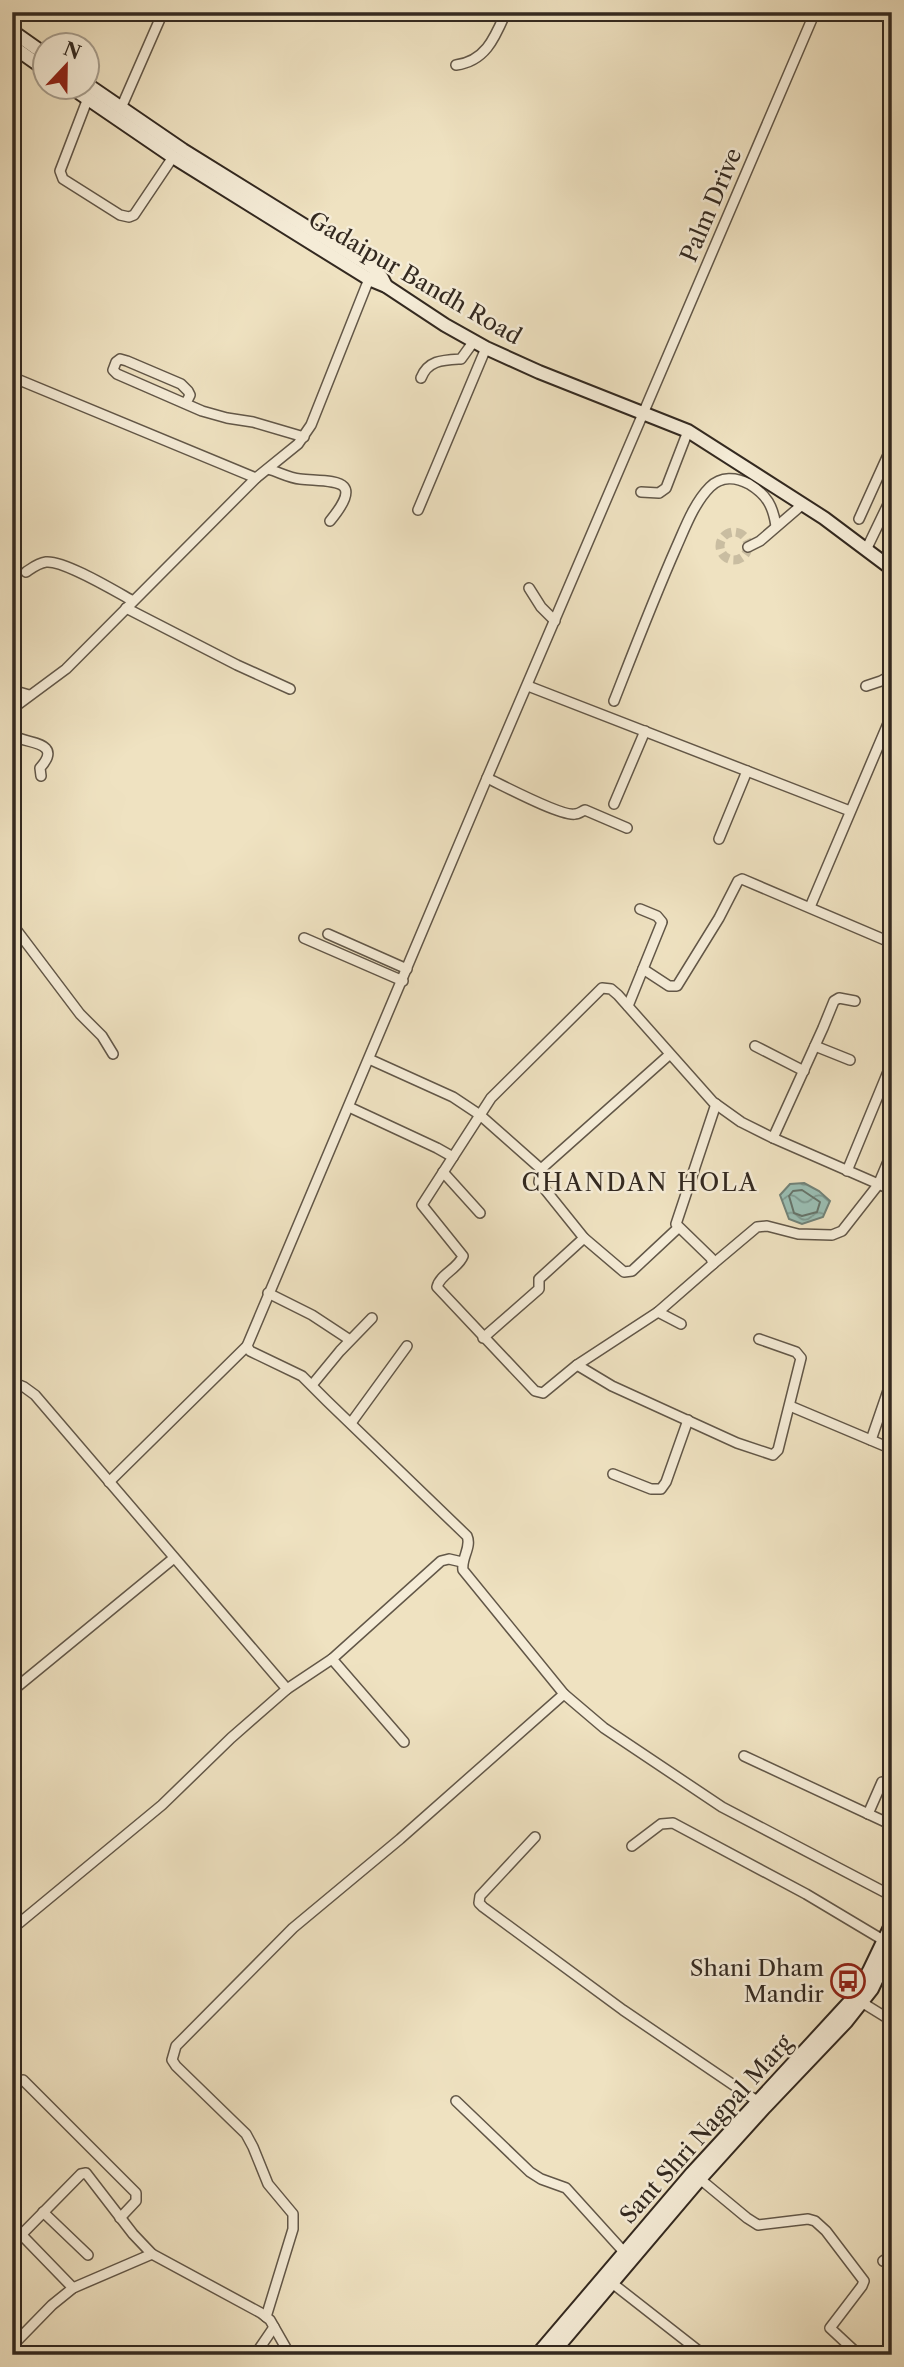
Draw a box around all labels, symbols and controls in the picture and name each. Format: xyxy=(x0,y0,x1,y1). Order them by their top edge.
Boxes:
north arrow xyxy=(32,32,102,102)
text: N xyxy=(60,37,84,64)
street label: Palm Drive xyxy=(674,144,748,266)
street label: Gadaipur Bandh Road xyxy=(303,205,527,351)
district label: CHANDAN HOLA xyxy=(522,1168,758,1197)
place label: Shani Dham Mandir xyxy=(690,1954,824,2008)
bus stop icon: Shani Dham Mandir xyxy=(829,1962,867,2000)
street label: Sant Shri Nagpal Marg xyxy=(614,2028,799,2229)

